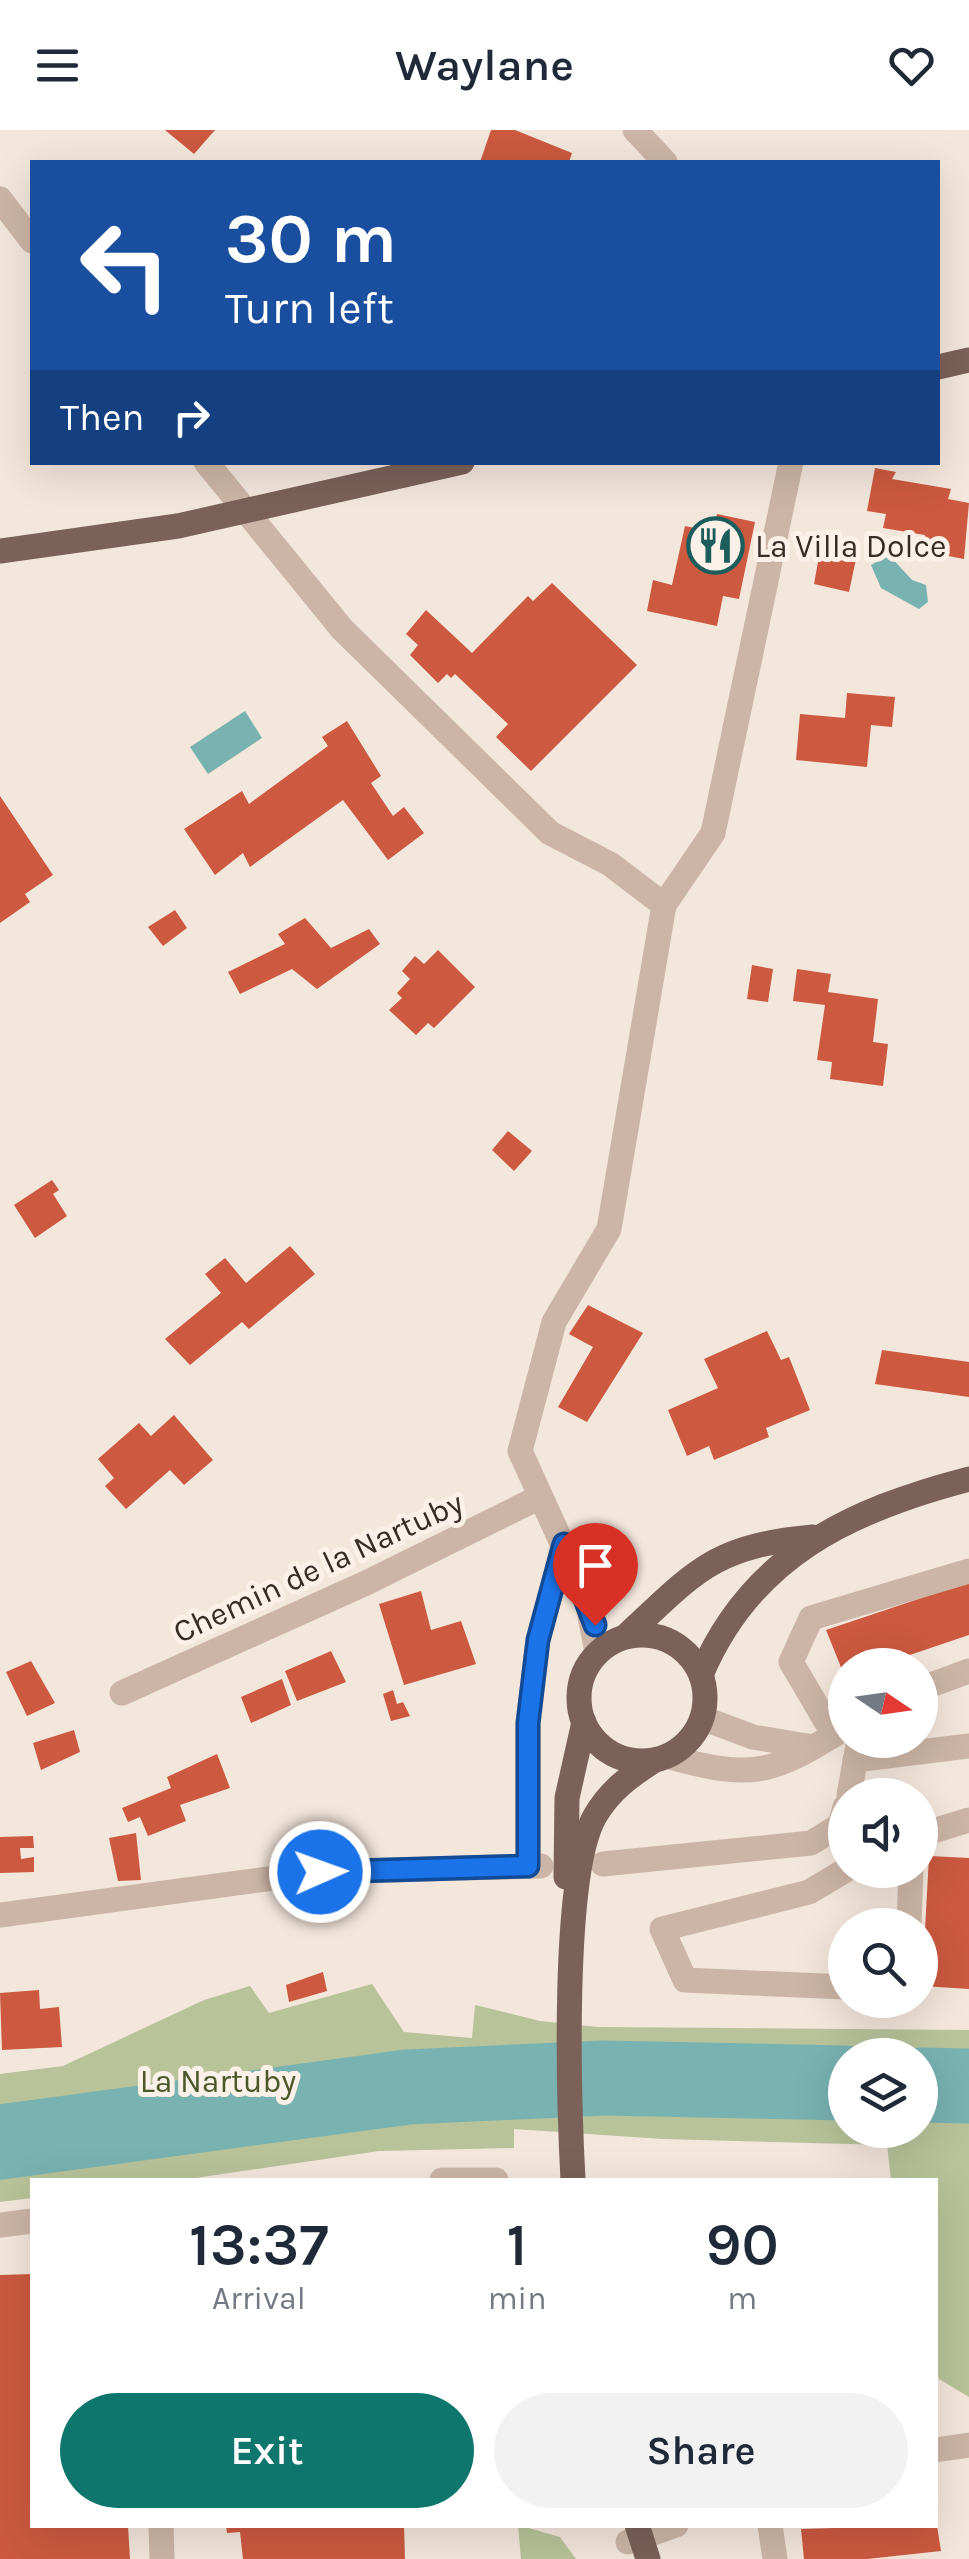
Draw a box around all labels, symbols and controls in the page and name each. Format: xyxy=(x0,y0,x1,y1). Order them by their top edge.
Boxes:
icon: menu xyxy=(30,38,85,93)
icon: heart xyxy=(884,38,939,93)
text: Waylane xyxy=(395,39,574,91)
text: 30 m xyxy=(225,198,397,280)
icon: left xyxy=(60,200,190,330)
text: Turn left xyxy=(225,282,394,334)
icon: right xyxy=(164,390,219,445)
text: Then xyxy=(60,395,144,440)
restaurant icon: La Villa Dolce xyxy=(686,516,746,576)
place label: La Villa Dolce xyxy=(755,528,946,565)
street label: Chemin de la Nartuby xyxy=(168,1484,469,1651)
pin xyxy=(553,1523,638,1626)
icon: arrive xyxy=(568,1538,623,1593)
north arrow xyxy=(828,1648,938,1758)
map controls xyxy=(828,1648,938,2148)
button: sound xyxy=(828,1778,938,1888)
position arrow xyxy=(268,1820,372,1924)
button: search xyxy=(828,1908,938,2018)
button: layers xyxy=(828,2038,938,2148)
park label: La Nartuby xyxy=(140,2063,296,2100)
text: 13:37 xyxy=(189,2210,329,2280)
text: 1 xyxy=(507,2210,528,2280)
text: 90 xyxy=(706,2210,779,2280)
text: Arrival xyxy=(212,2280,306,2317)
text: min xyxy=(488,2280,546,2317)
text: m xyxy=(727,2280,757,2317)
button: Exit xyxy=(60,2393,474,2508)
button: Share xyxy=(494,2393,908,2508)

